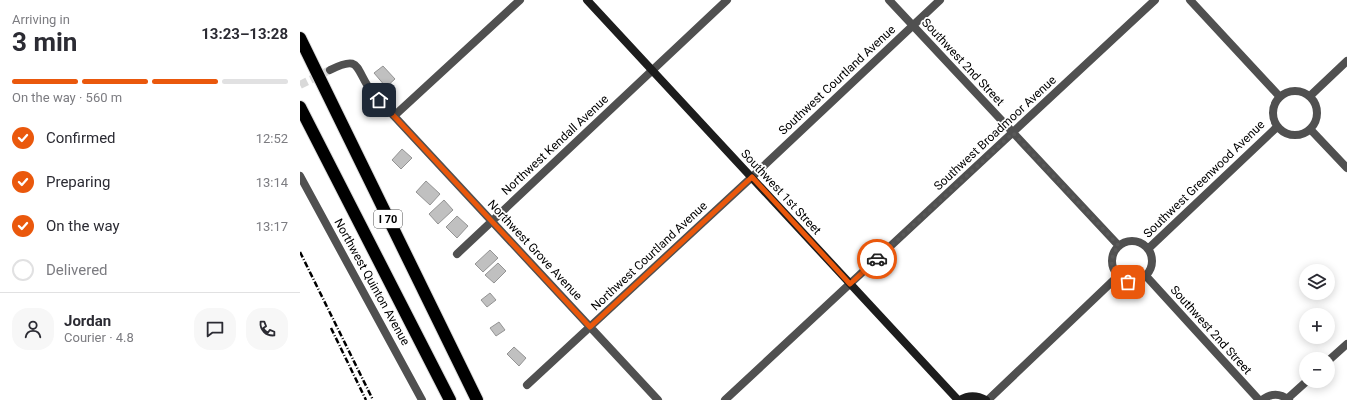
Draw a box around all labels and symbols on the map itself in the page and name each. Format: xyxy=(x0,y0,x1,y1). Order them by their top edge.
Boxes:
street label: Southwest 2nd Street xyxy=(919,15,1007,109)
street label: Southwest Courtland Avenue xyxy=(776,22,898,138)
street label: Southwest Broadmoor Avenue xyxy=(931,73,1059,193)
pin xyxy=(362,83,396,117)
street label: Northwest Kendall Avenue xyxy=(499,92,611,198)
street label: Southwest Greenwood Avenue xyxy=(1141,117,1267,241)
street label: Southwest 1st Street xyxy=(738,147,824,237)
street label: Northwest Grove Avenue xyxy=(485,197,585,303)
street label: Northwest Courtland Avenue xyxy=(588,199,710,313)
road number: I 70 xyxy=(374,210,402,228)
street label: Northwest Quinton Avenue xyxy=(331,216,413,348)
courier xyxy=(857,239,897,279)
pin xyxy=(1111,265,1145,299)
street label: Southwest 2nd Street xyxy=(1168,283,1255,377)

